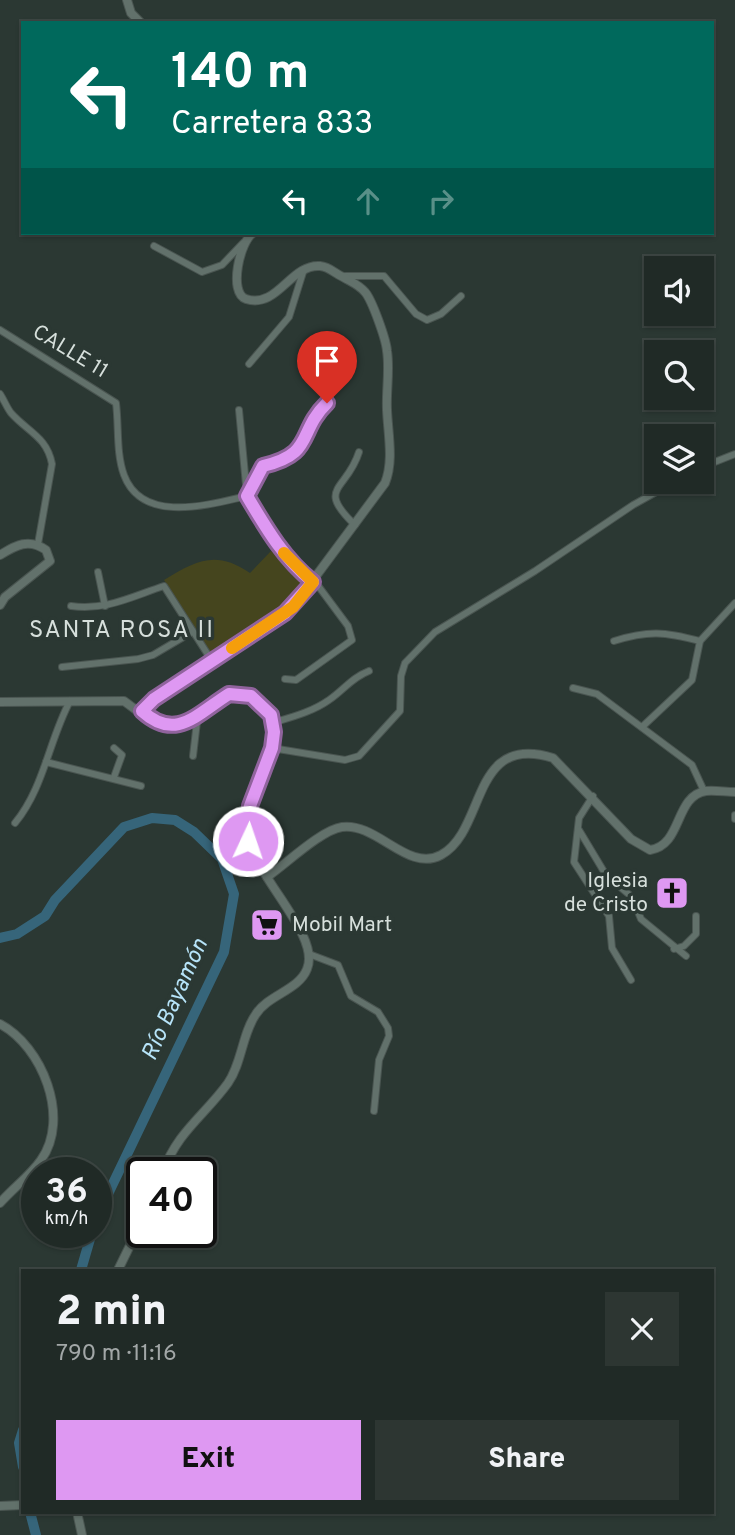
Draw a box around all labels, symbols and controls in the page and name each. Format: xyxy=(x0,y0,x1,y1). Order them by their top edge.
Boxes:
text: 140 m xyxy=(171,44,310,106)
icon: left xyxy=(56,49,147,140)
text: Carretera 833 xyxy=(171,105,373,145)
icon: left xyxy=(276,182,314,220)
icon: ahead xyxy=(349,182,387,220)
icon: right xyxy=(422,182,460,220)
map controls xyxy=(644,256,714,494)
button: sound xyxy=(644,256,714,326)
street label: CALLE 11 xyxy=(27,319,113,385)
pin xyxy=(297,331,357,403)
button: search xyxy=(644,340,714,410)
icon: arrive xyxy=(308,342,346,380)
button: layers xyxy=(644,424,714,494)
district label: SANTA ROSA II xyxy=(29,616,215,646)
position arrow xyxy=(211,804,285,878)
place label: Iglesia de Cristo xyxy=(564,868,648,919)
church icon: Iglesia de Cristo xyxy=(653,874,691,912)
supermarket icon: Mobil Mart xyxy=(248,906,286,944)
place label: Mobil Mart xyxy=(292,912,392,939)
water label: Río Bayamón xyxy=(136,934,216,1066)
speed limit sign: 40 xyxy=(126,1157,217,1248)
text: 36 xyxy=(45,1171,88,1215)
text: km/h xyxy=(45,1208,88,1231)
text: 2 min xyxy=(56,1287,167,1340)
button: close xyxy=(605,1292,679,1366)
text: 790 m · 11:16 xyxy=(56,1340,177,1369)
button: Exit xyxy=(56,1420,361,1500)
button: Share xyxy=(375,1420,679,1500)

